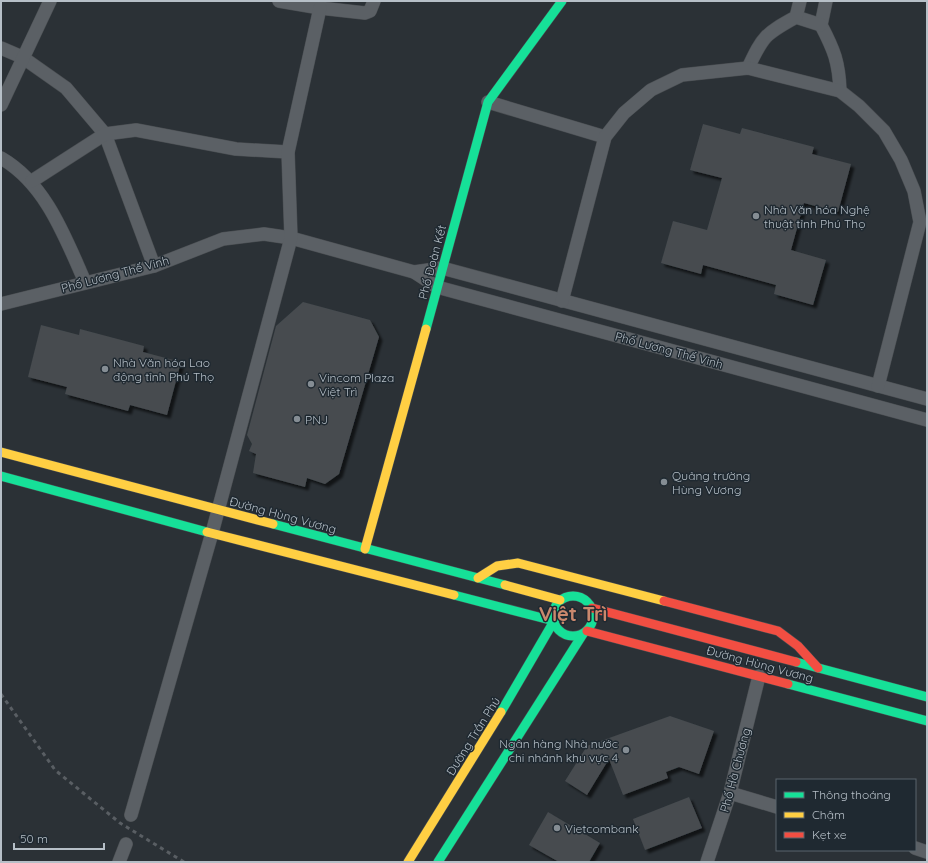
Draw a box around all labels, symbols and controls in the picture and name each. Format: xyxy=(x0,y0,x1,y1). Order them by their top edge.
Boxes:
place label: Nhà Văn hóa Nghệ thuật tỉnh Phú Thọ xyxy=(764,202,870,231)
marker: Nhà Văn hóa Nghệ thuật tỉnh Phú Thọ xyxy=(751,211,761,221)
street label: Phố Đoàn Kết xyxy=(415,223,449,301)
street label: Phố Lương Thế Vinh xyxy=(59,252,171,296)
street label: Phố Lương Thế Vinh xyxy=(613,328,725,372)
place label: Nhà Văn hóa Lao động tỉnh Phú Thọ xyxy=(113,355,214,384)
marker: Nhà Văn hóa Lao động tỉnh Phú Thọ xyxy=(100,364,110,374)
place label: Vincom Plaza Việt Trì xyxy=(319,370,394,399)
marker: Vincom Plaza Việt Trì xyxy=(306,379,316,389)
place label: PNJ xyxy=(305,412,328,427)
marker: PNJ xyxy=(292,414,302,424)
place label: Quảng trường Hùng Vương xyxy=(672,468,750,497)
marker: Quảng trường Hùng Vương xyxy=(659,477,669,487)
street label: Đường Hùng Vương xyxy=(228,494,338,536)
district label: Việt Trì xyxy=(539,601,607,626)
street label: Đường Hùng Vương xyxy=(705,643,815,685)
street label: Đường Trần Phú xyxy=(443,694,503,778)
street label: Phố Hà Chương xyxy=(717,726,753,814)
place label: Ngân hàng Nhà nước chi nhánh khu vực 4 xyxy=(499,736,618,765)
marker: Ngân hàng Nhà nước chi nhánh khu vực 4 xyxy=(621,745,631,755)
legend xyxy=(776,779,916,851)
text: Thông thoáng xyxy=(812,787,891,802)
text: Chậm xyxy=(812,807,845,822)
place label: Vietcombank xyxy=(565,821,639,836)
marker: Vietcombank xyxy=(552,823,562,833)
scale bar xyxy=(14,825,104,851)
text: Kẹt xe xyxy=(812,827,847,842)
text: 50 m xyxy=(20,831,48,846)

